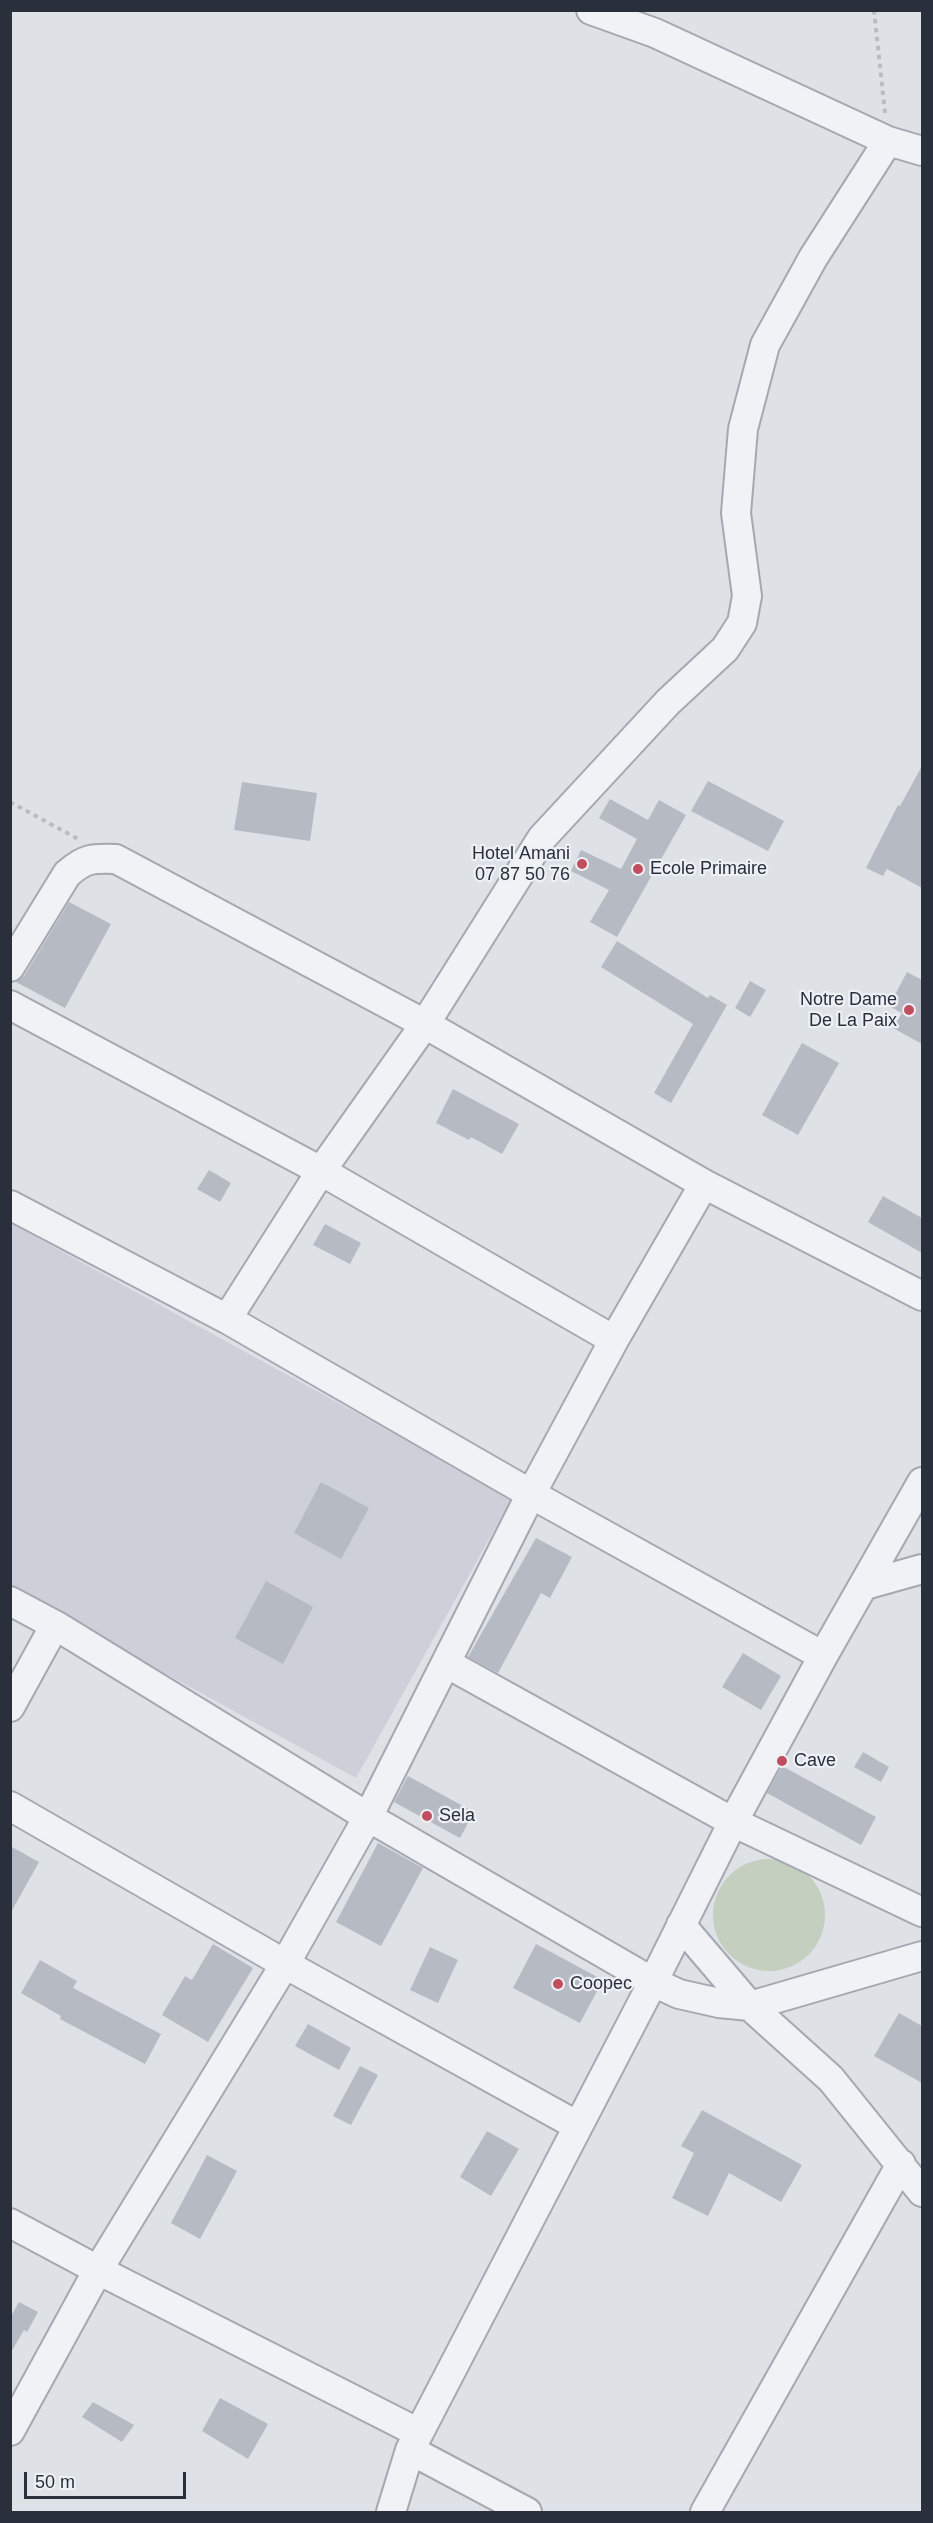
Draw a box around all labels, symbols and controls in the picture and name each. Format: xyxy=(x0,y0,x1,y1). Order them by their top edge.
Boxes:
place label: Hotel Amani 07 87 50 76 xyxy=(472,843,570,886)
marker: Hotel Amani 07 87 50 76 xyxy=(575,857,589,871)
place label: Ecole Primaire xyxy=(650,858,767,880)
marker: Ecole Primaire xyxy=(631,862,645,876)
place label: Notre Dame De La Paix xyxy=(800,989,897,1032)
marker: Notre Dame De La Paix xyxy=(902,1003,916,1017)
place label: Cave xyxy=(794,1750,836,1772)
marker: Cave xyxy=(775,1754,789,1768)
place label: Sela xyxy=(439,1805,475,1827)
marker: Sela xyxy=(420,1809,434,1823)
place label: Coopec xyxy=(570,1973,632,1995)
marker: Coopec xyxy=(551,1977,565,1991)
scale bar xyxy=(27,2460,189,2498)
text: 50 m xyxy=(35,2472,75,2492)

